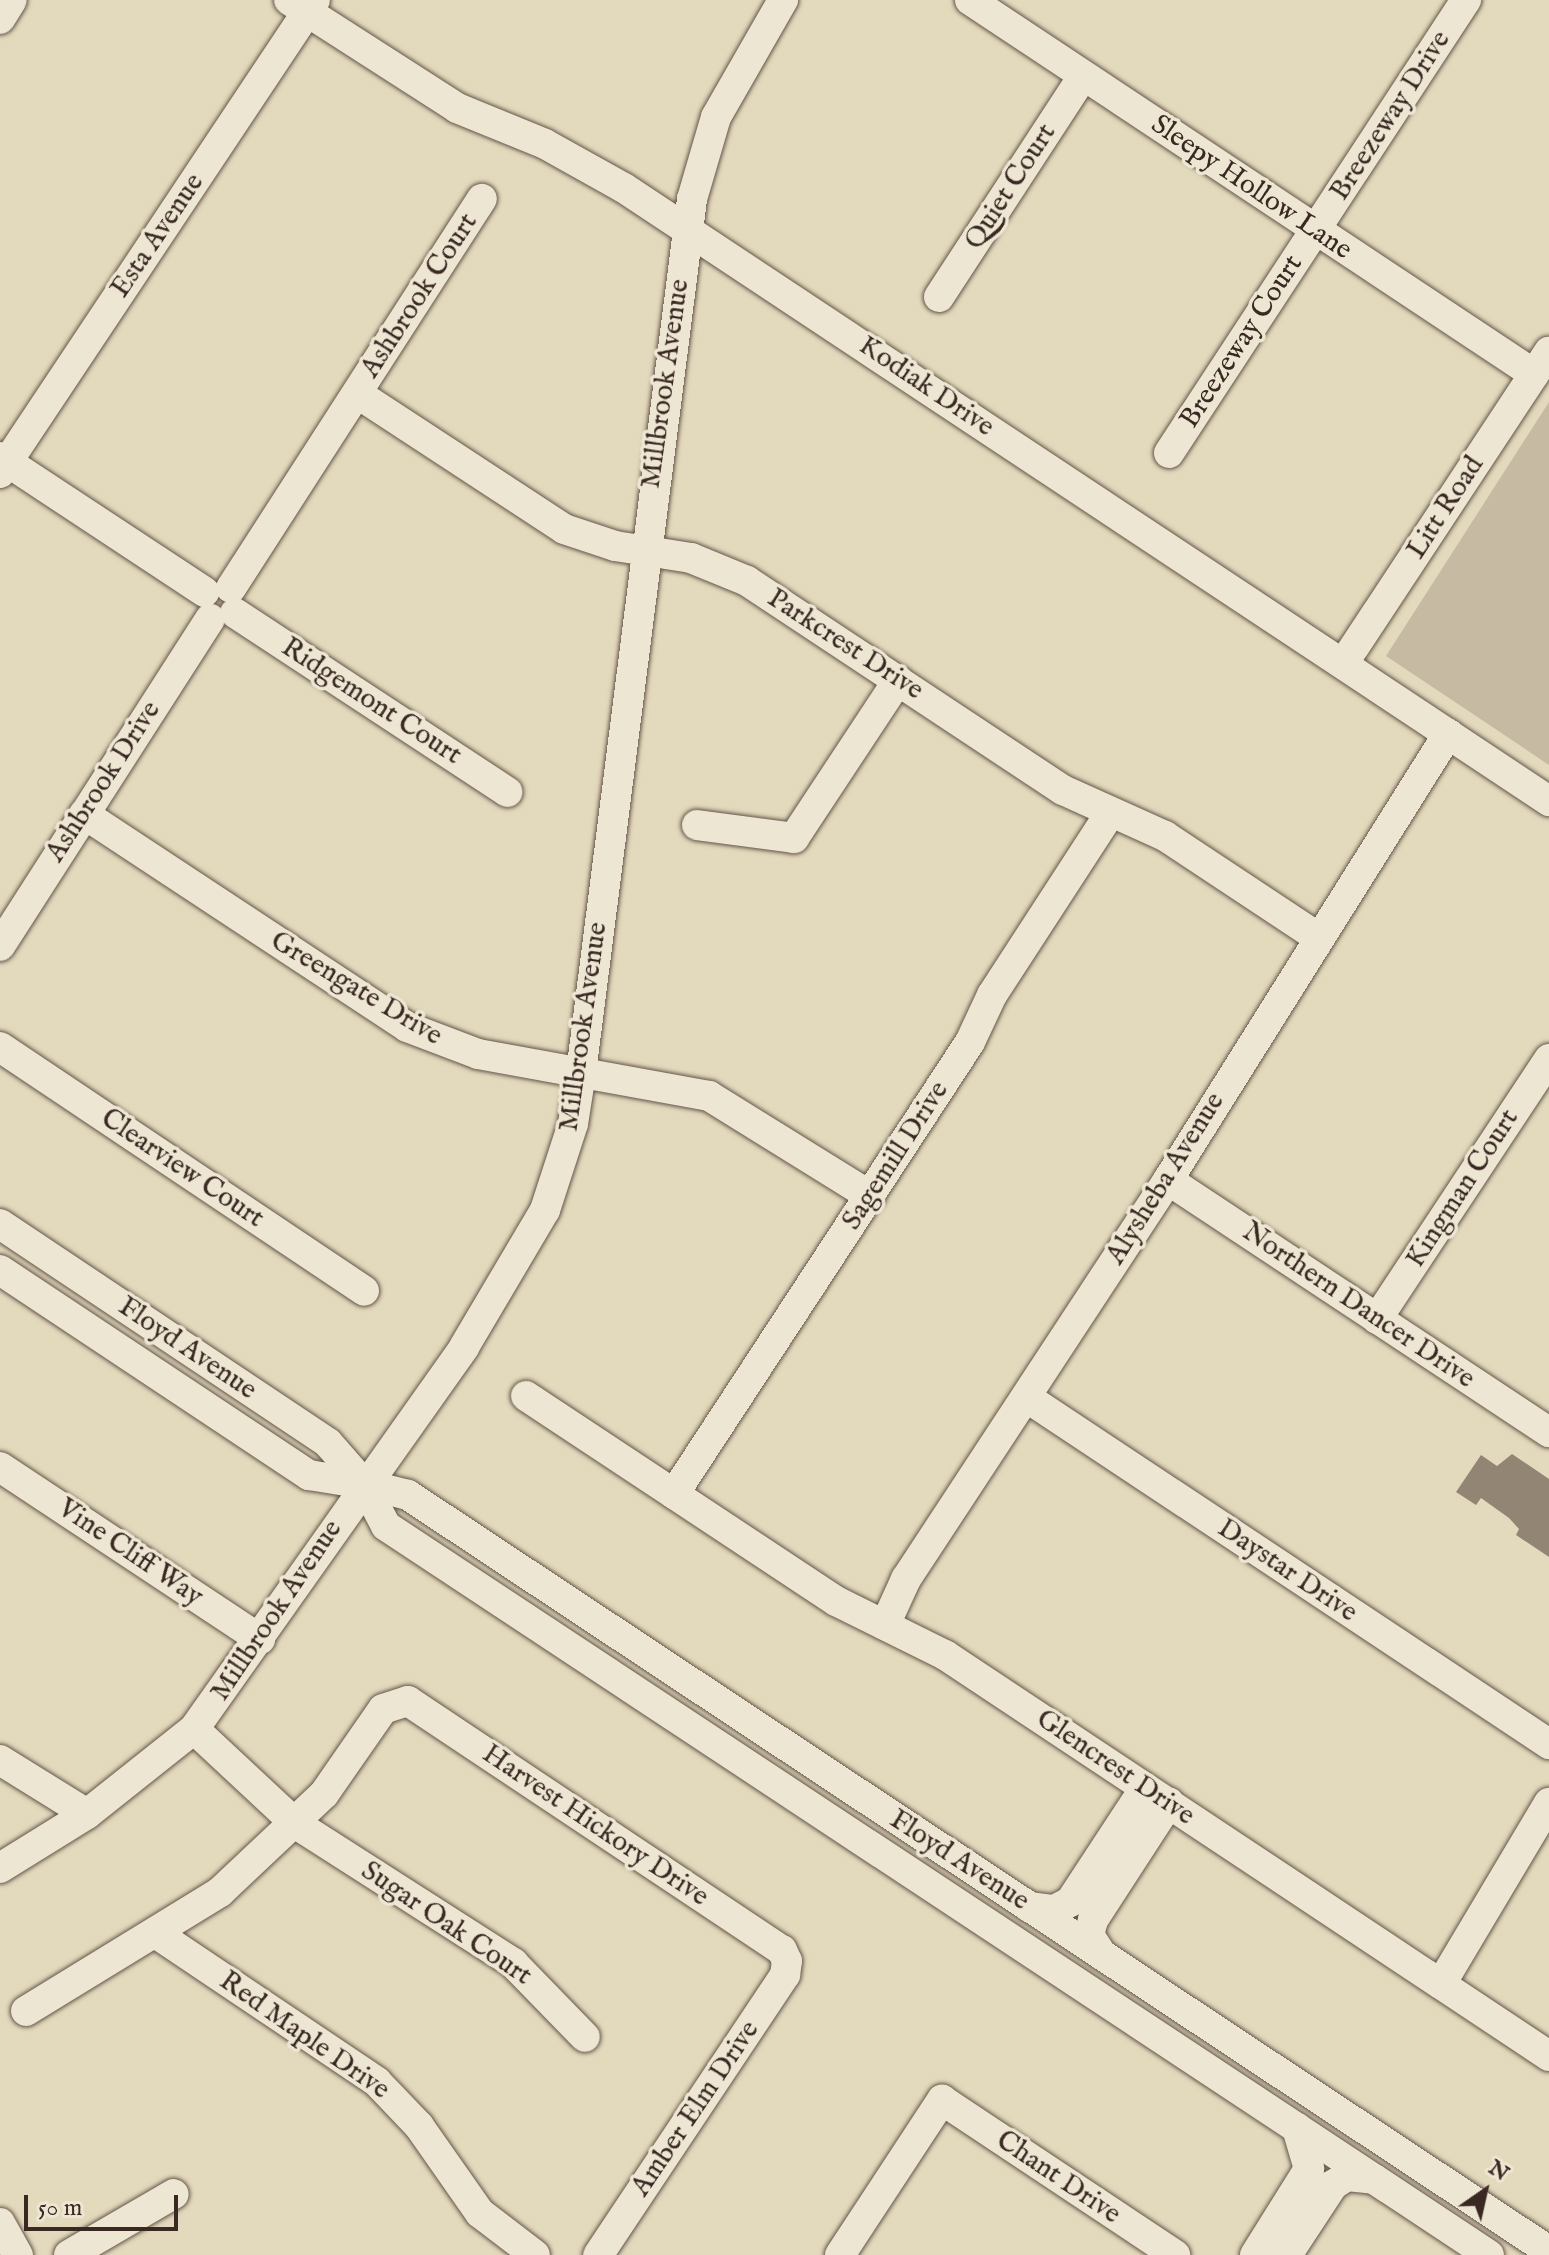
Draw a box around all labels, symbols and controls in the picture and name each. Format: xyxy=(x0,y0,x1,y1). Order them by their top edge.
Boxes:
street label: Breezeway Drive xyxy=(1324,25,1458,207)
street label: Sleepy Hollow Lane xyxy=(1144,108,1358,268)
street label: Quiet Court xyxy=(958,118,1064,256)
street label: Esta Avenue xyxy=(104,167,212,305)
street label: Ashbrook Court xyxy=(354,207,486,385)
street label: Breezeway Court xyxy=(1173,249,1311,435)
street label: Millbrook Avenue xyxy=(635,277,697,491)
street label: Kodiak Drive xyxy=(852,329,1000,445)
street label: Litt Road xyxy=(1400,450,1492,566)
street label: Parkcrest Drive xyxy=(761,582,929,708)
street label: Ridgemont Court xyxy=(275,631,467,773)
street label: Ashbrook Drive xyxy=(39,695,169,869)
street label: Millbrook Avenue xyxy=(553,920,615,1134)
street label: Greengate Drive xyxy=(264,925,448,1053)
street label: Sagemill Drive xyxy=(836,1075,956,1237)
street label: Alysheba Avenue xyxy=(1100,1087,1232,1271)
street label: Clearview Court xyxy=(94,1102,270,1236)
street label: Kingman Court xyxy=(1399,1104,1527,1274)
street label: Northern Dancer Drive xyxy=(1235,1216,1481,1396)
street label: Floyd Avenue xyxy=(111,1290,263,1408)
street label: Vine Cliff Way xyxy=(51,1492,209,1614)
street label: Daystar Drive xyxy=(1211,1512,1363,1630)
street label: Millbrook Avenue xyxy=(204,1514,350,1708)
street label: Glencrest Drive xyxy=(1030,1703,1200,1833)
street label: Harvest Hickory Drive xyxy=(475,1738,715,1914)
street label: Floyd Avenue xyxy=(883,1803,1035,1919)
street label: Sugar Oak Court xyxy=(354,1855,538,1993)
street label: Red Maple Drive xyxy=(212,1965,396,2107)
street label: Amber Elm Drive xyxy=(625,2015,767,2203)
street label: Chant Drive xyxy=(989,2124,1127,2232)
north arrow xyxy=(1445,2151,1525,2231)
text: N xyxy=(1483,2154,1514,2188)
scale bar xyxy=(28,2179,182,2229)
text: 50 m xyxy=(38,2193,82,2224)

